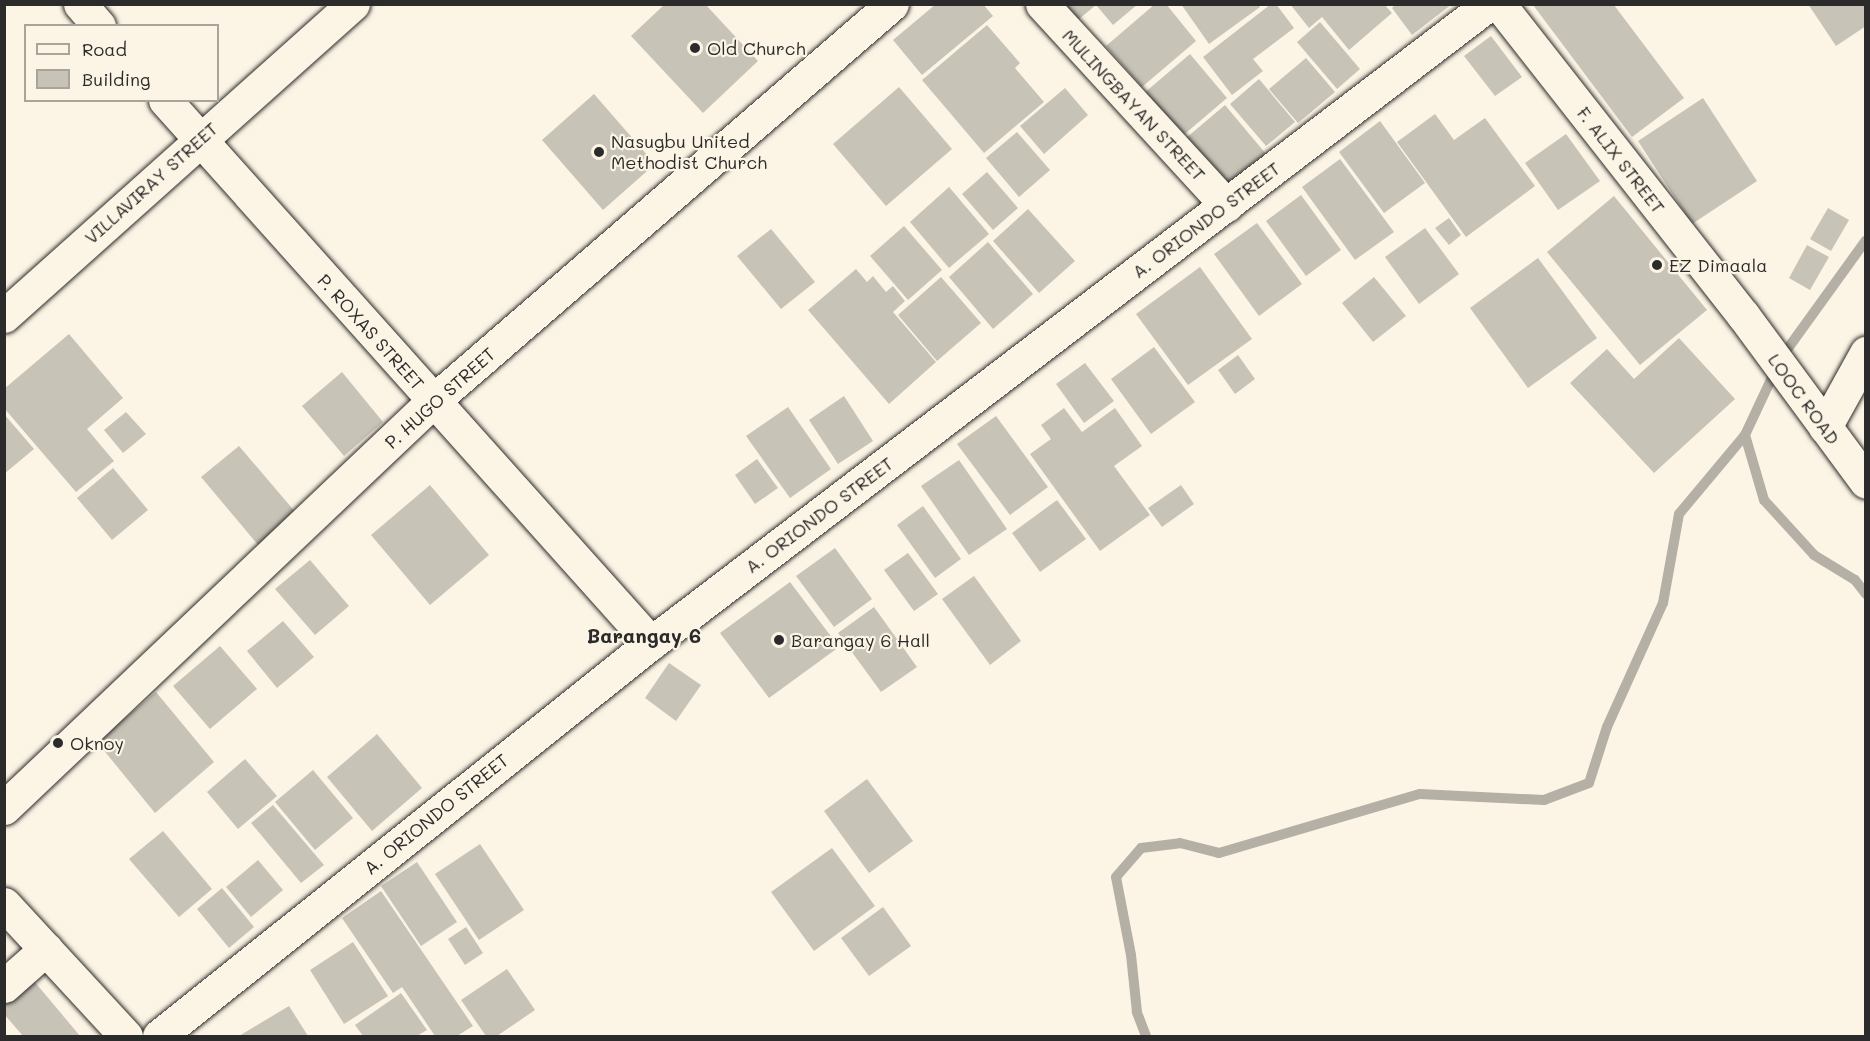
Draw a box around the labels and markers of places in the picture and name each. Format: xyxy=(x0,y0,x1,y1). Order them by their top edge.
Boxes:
place label: Old Church xyxy=(707,37,806,59)
marker: Old Church xyxy=(688,41,702,55)
place label: Nasugbu United Methodist Church xyxy=(611,131,767,174)
marker: Nasugbu United Methodist Church xyxy=(592,145,606,159)
place label: EZ Dimaala xyxy=(1669,254,1768,276)
marker: EZ Dimaala xyxy=(1650,258,1664,272)
place label: Barangay 6 Hall xyxy=(791,629,930,651)
marker: Barangay 6 Hall xyxy=(772,633,786,647)
place label: Oknoy xyxy=(70,732,124,754)
marker: Oknoy xyxy=(51,736,65,750)

